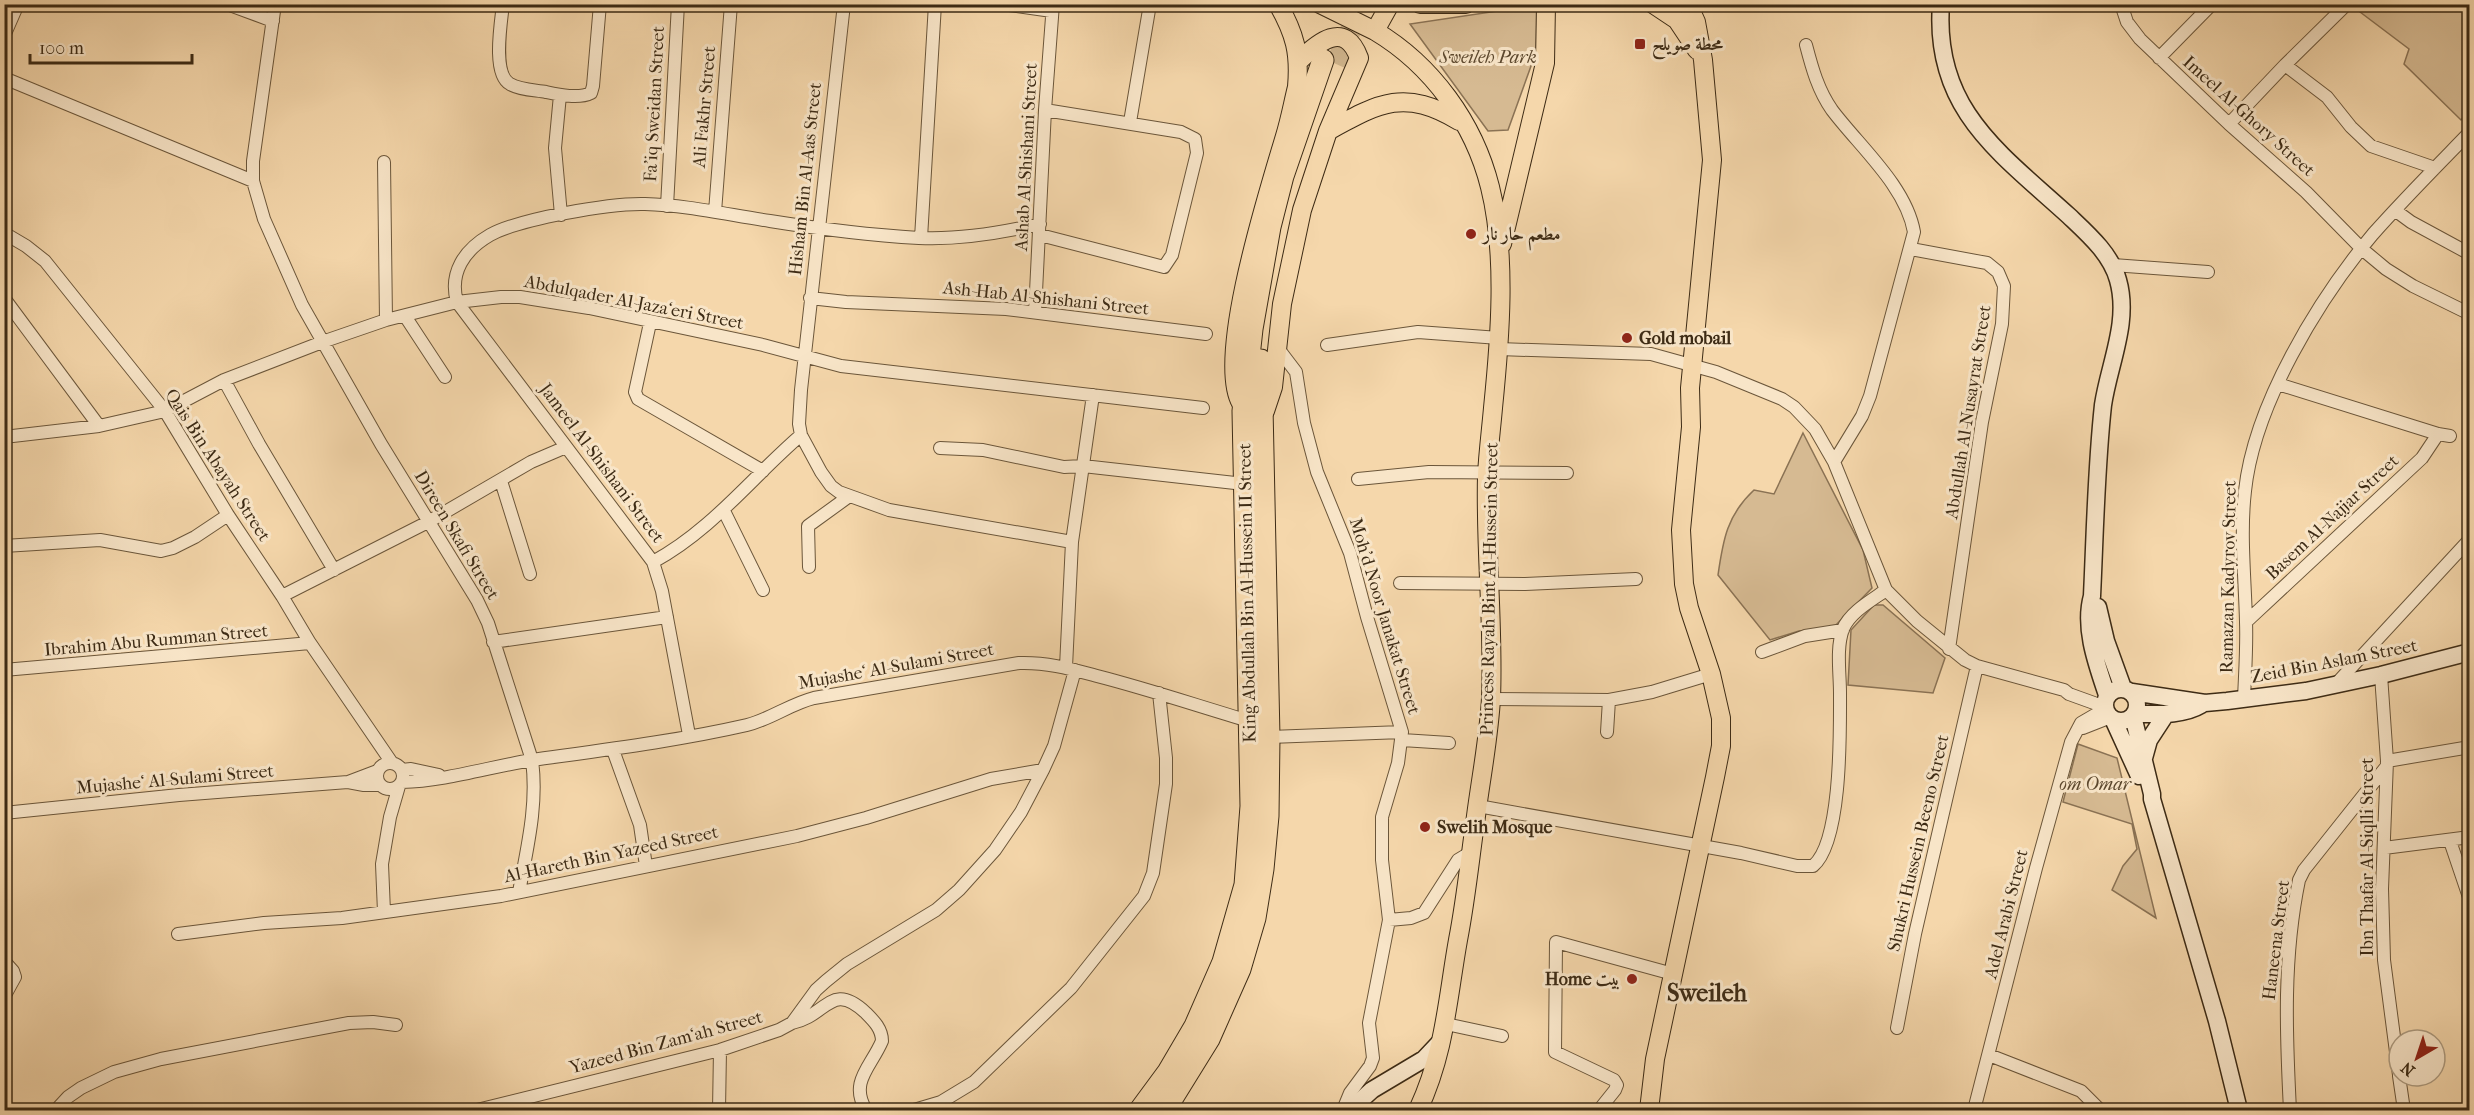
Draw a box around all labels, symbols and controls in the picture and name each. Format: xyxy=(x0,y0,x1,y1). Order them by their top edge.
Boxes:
street label: Fa'iq Sweidan Street xyxy=(640,25,669,182)
scale bar xyxy=(30,27,192,65)
place label: محطة صويلح xyxy=(1652,34,1724,60)
marker: محطة صويلح xyxy=(1633,37,1647,51)
text: 100 m xyxy=(39,38,84,59)
street label: Ali Fakhr Street xyxy=(689,45,720,170)
park label: Sweileh Park xyxy=(1438,47,1537,68)
street label: Imeel Al-Ghory Street xyxy=(2178,52,2319,181)
street label: Ashab Al-Shishani Street xyxy=(1011,62,1042,253)
street label: Hisham Bin Al-Aas Street xyxy=(785,81,826,277)
place label: مطعم حار نار xyxy=(1481,224,1561,251)
marker: مطعم حار نار xyxy=(1464,227,1478,241)
street label: Abdulqader Al-Jaza‘eri Street xyxy=(522,271,746,334)
street label: Ash-Hab Al-Shishani Street xyxy=(941,277,1151,320)
street label: Abdullah Al-Nusayrat Street xyxy=(1941,303,1996,521)
place label: Gold mobail xyxy=(1639,328,1732,349)
marker: Gold mobail xyxy=(1620,331,1634,345)
street label: Jameel Al-Shishani Street xyxy=(534,378,669,548)
street label: Qais Bin Abayah Street xyxy=(160,385,275,546)
street label: Princess Rayah Bint Al-Hussein Street xyxy=(1476,441,1503,736)
street label: King Abdullah Bin Al-Hussein II Street xyxy=(1234,442,1261,743)
street label: Basem Al-Najjar Street xyxy=(2262,450,2403,584)
street label: Direen Skafi Street xyxy=(410,467,504,604)
street label: Ramazan Kadyrov Street xyxy=(2216,480,2241,674)
street label: Moh'd Noor Janakat Street xyxy=(1345,515,1425,717)
street label: Ibrahim Abu Rumman Street xyxy=(43,620,269,661)
street label: Zeid Bin Aslam Street xyxy=(2249,635,2420,688)
street label: Mujashe‘ Al-Sulami Street xyxy=(797,639,996,694)
street label: Shukri Hussein Beeno Street xyxy=(1883,732,1954,954)
street label: Ibn Thafar Al-Siqlli Street xyxy=(2357,757,2378,956)
street label: Mujashe‘ Al-Sulami Street xyxy=(75,760,275,799)
park label: om Omar xyxy=(2059,774,2133,795)
place label: Swelih Mosque xyxy=(1437,817,1553,838)
marker: Swelih Mosque xyxy=(1418,820,1432,834)
street label: Al-Hareth Bin Yazeed Street xyxy=(501,821,721,888)
street label: Adel Arabi Street xyxy=(1980,847,2033,982)
street label: Haneena Street xyxy=(2259,878,2294,1001)
place label: Home بيت xyxy=(1545,969,1620,990)
marker: Home بيت xyxy=(1625,972,1639,986)
district label: Sweileh xyxy=(1667,979,1748,1007)
street label: Yazeed Bin Zam‘ah Street xyxy=(566,1006,765,1079)
north arrow xyxy=(2387,1028,2447,1088)
text: N xyxy=(2397,1058,2419,1080)

